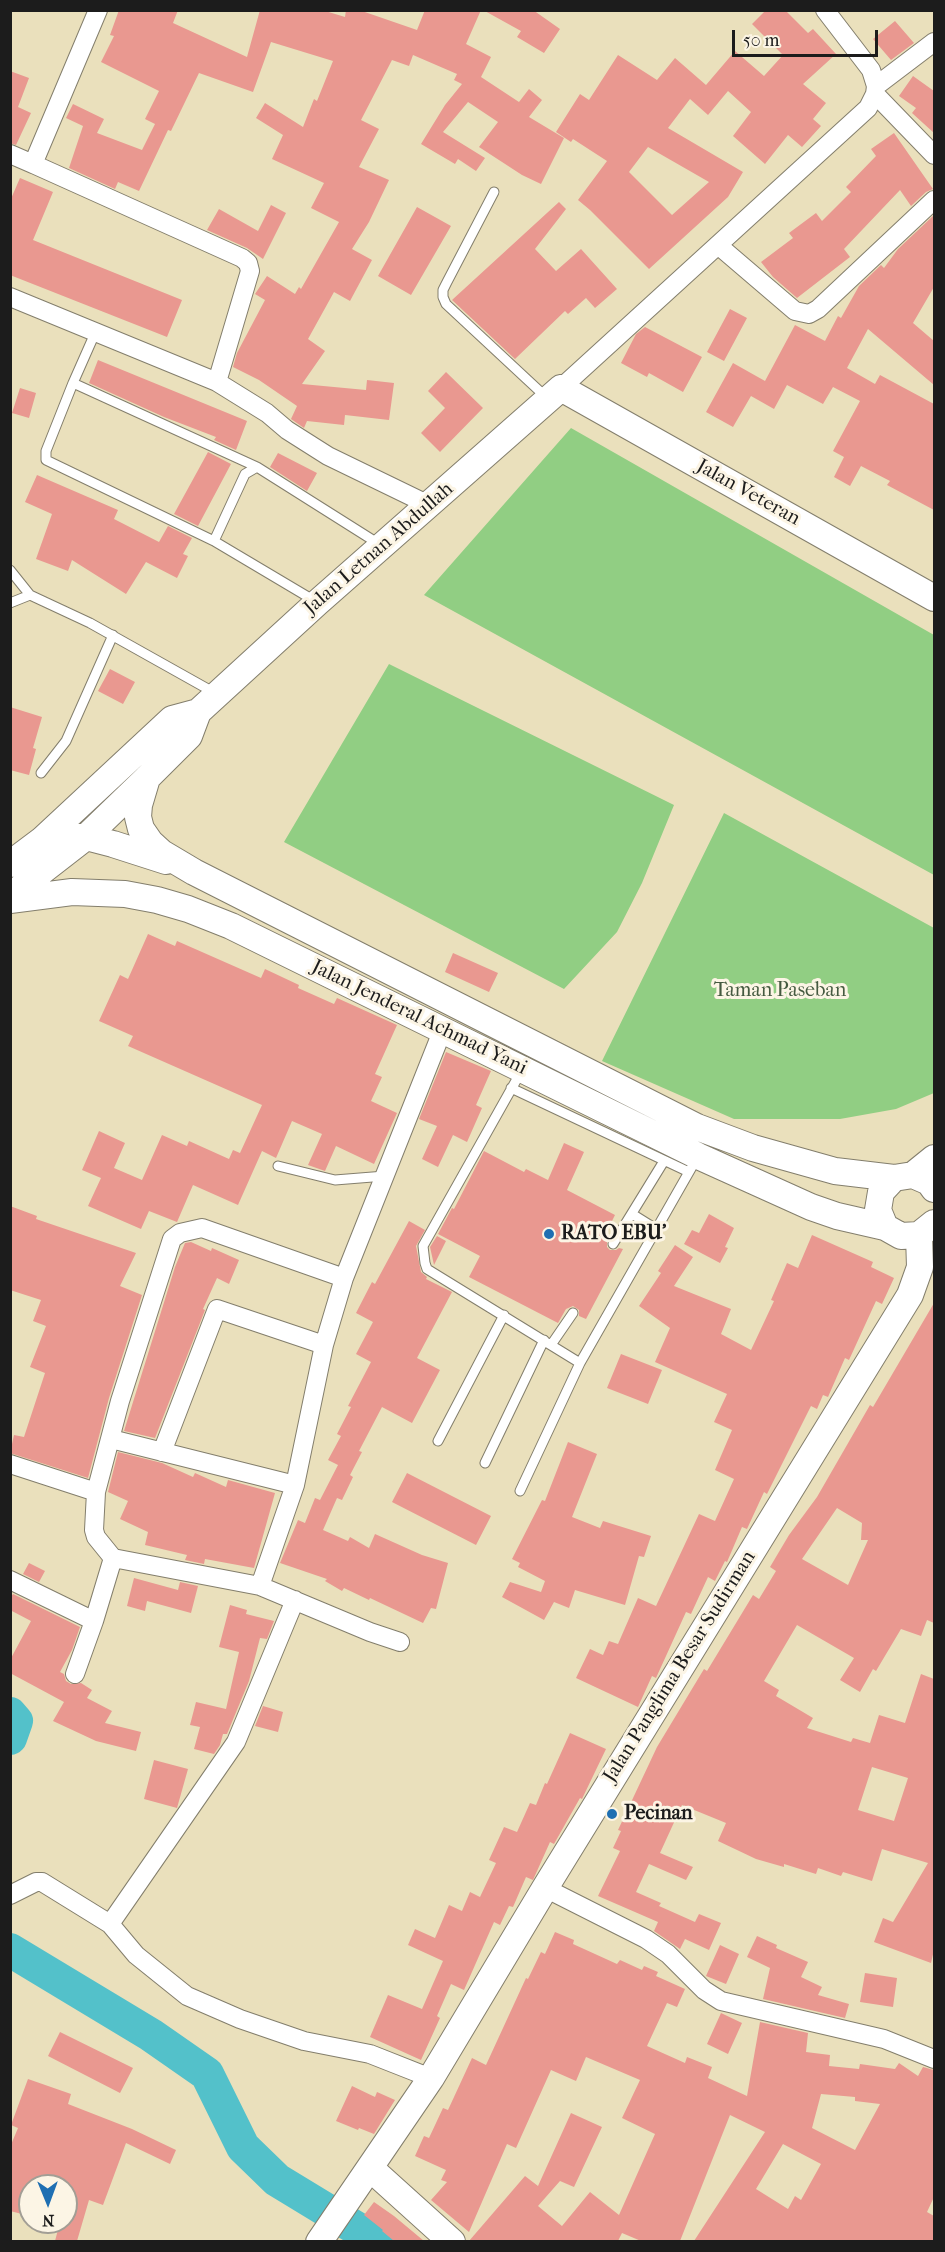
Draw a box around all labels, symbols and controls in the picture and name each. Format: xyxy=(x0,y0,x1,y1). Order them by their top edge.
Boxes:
scale bar xyxy=(735,18,880,56)
text: 50 m xyxy=(743,30,779,51)
street label: Jalan Veteran xyxy=(692,455,804,531)
street label: Jalan Letnan Abdullah xyxy=(299,478,459,620)
street label: Jalan Jenderal Achmad Yani xyxy=(307,955,531,1081)
park label: Taman Paseban xyxy=(714,979,846,1003)
place label: RATO EBU' xyxy=(561,1222,666,1246)
marker: RATO EBU' xyxy=(542,1227,556,1241)
street label: Jalan Panglima Besar Sudirman xyxy=(599,1547,761,1787)
place label: Pecinan xyxy=(624,1802,693,1826)
marker: Pecinan xyxy=(605,1807,619,1821)
north arrow xyxy=(18,2174,78,2234)
text: N xyxy=(42,2211,55,2230)

